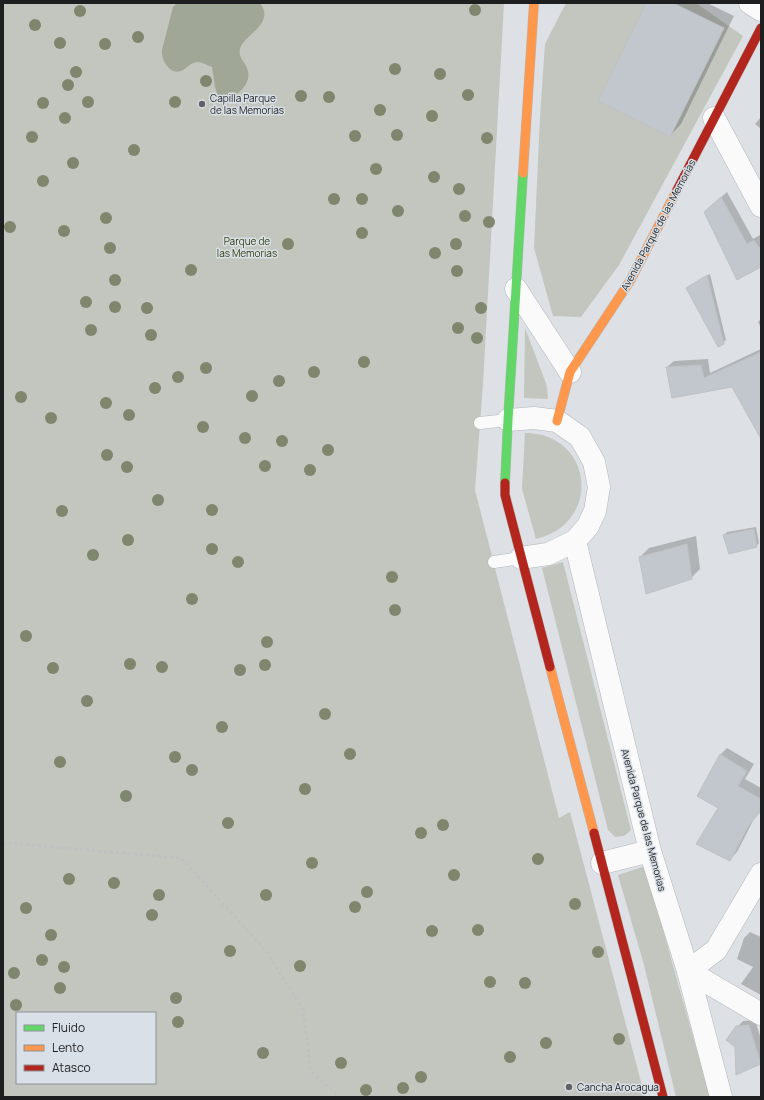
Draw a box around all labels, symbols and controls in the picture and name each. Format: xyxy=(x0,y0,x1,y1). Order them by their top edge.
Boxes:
place label: Capilla Parque de las Memorias xyxy=(210,91,284,117)
marker: Capilla Parque de las Memorias xyxy=(197,99,207,109)
street label: Avenida Parque de las Memorias xyxy=(617,157,699,293)
park label: Parque de las Memorias xyxy=(217,234,277,260)
street label: Avenida Parque de las Memorias xyxy=(618,747,670,893)
legend xyxy=(16,1012,156,1084)
text: Fluido xyxy=(52,1019,85,1036)
text: Lento xyxy=(52,1039,84,1056)
text: Atasco xyxy=(52,1059,91,1076)
place label: Cancha Arocagua xyxy=(577,1080,659,1094)
marker: Cancha Arocagua xyxy=(564,1082,574,1092)

